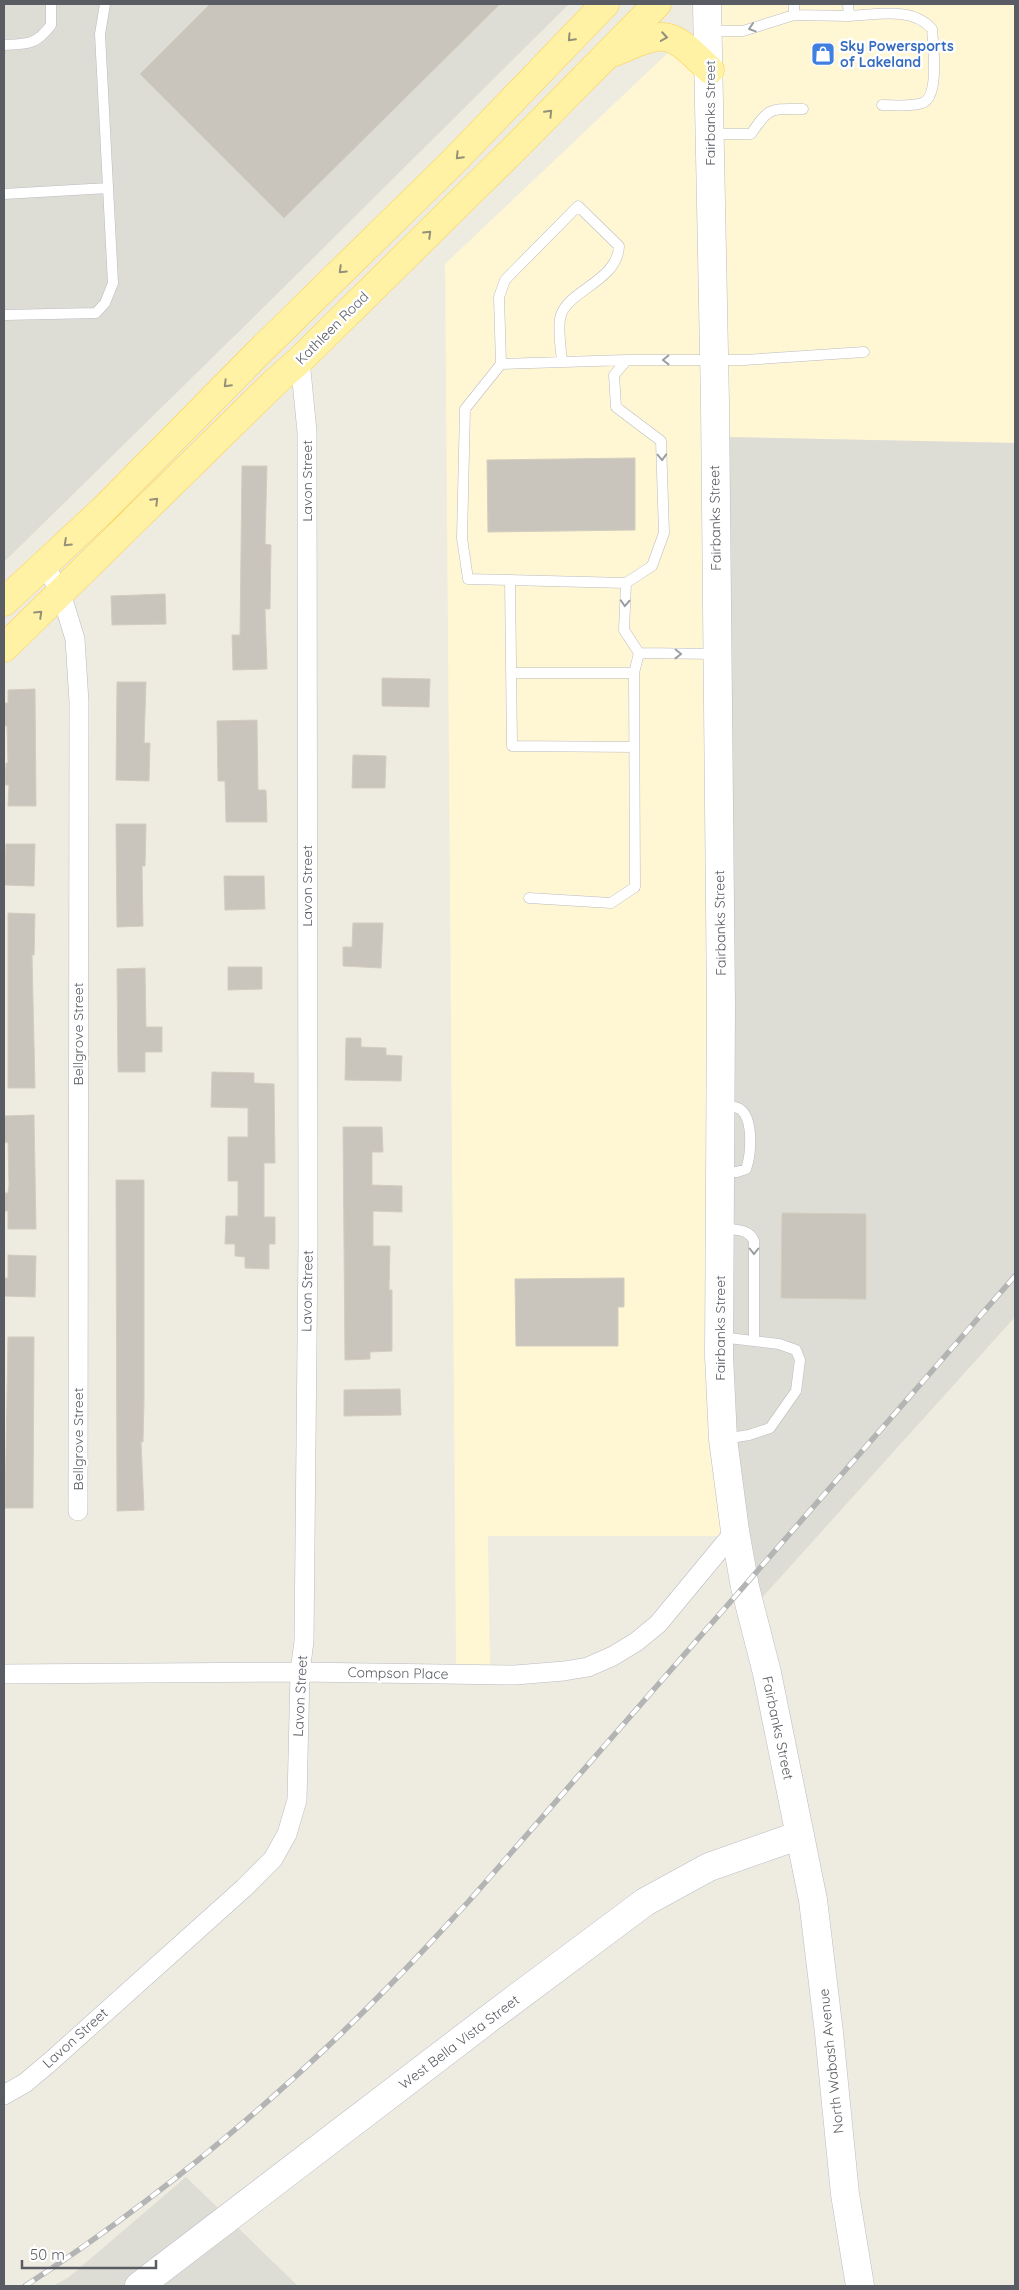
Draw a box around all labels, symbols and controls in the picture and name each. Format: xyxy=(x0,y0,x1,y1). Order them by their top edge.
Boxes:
one-way arrow xyxy=(749,23,757,33)
one-way arrow xyxy=(660,32,669,42)
one-way arrow xyxy=(568,33,577,42)
place label: Sky Powersports of Lakeland xyxy=(840,37,954,71)
shop icon: Sky Powersports of Lakeland xyxy=(810,41,836,67)
street label: Fairbanks Street xyxy=(701,60,719,166)
one-way arrow xyxy=(543,110,552,119)
one-way arrow xyxy=(456,151,465,160)
one-way arrow xyxy=(422,230,431,239)
one-way arrow xyxy=(339,264,348,273)
street label: Kathleen Road xyxy=(292,288,372,368)
one-way arrow xyxy=(661,355,669,365)
one-way arrow xyxy=(224,378,233,387)
street label: Lavon Street xyxy=(298,440,316,522)
one-way arrow xyxy=(657,454,667,461)
street label: Fairbanks Street xyxy=(705,465,725,571)
one-way arrow xyxy=(150,497,159,506)
one-way arrow xyxy=(64,537,73,546)
one-way arrow xyxy=(620,599,631,607)
one-way arrow xyxy=(33,611,42,620)
one-way arrow xyxy=(675,649,683,659)
street label: Lavon Street xyxy=(298,845,316,927)
street label: Fairbanks Street xyxy=(710,870,730,976)
street label: Bellgrove Street xyxy=(69,982,87,1085)
one-way arrow xyxy=(749,1248,759,1255)
street label: Lavon Street xyxy=(297,1250,317,1332)
street label: Fairbanks Street xyxy=(711,1275,729,1381)
street label: Bellgrove Street xyxy=(69,1387,87,1490)
street label: Lavon Street xyxy=(289,1654,311,1737)
street label: Compson Place xyxy=(347,1663,449,1683)
street label: Fairbanks Street xyxy=(758,1674,798,1782)
street label: North Wabash Avenue xyxy=(814,1988,848,2134)
street label: West Bella Vista Street xyxy=(395,1991,523,2093)
street label: Lavon Street xyxy=(39,2004,112,2072)
scale bar xyxy=(22,2238,156,2270)
text: 50 m xyxy=(30,2245,65,2264)

